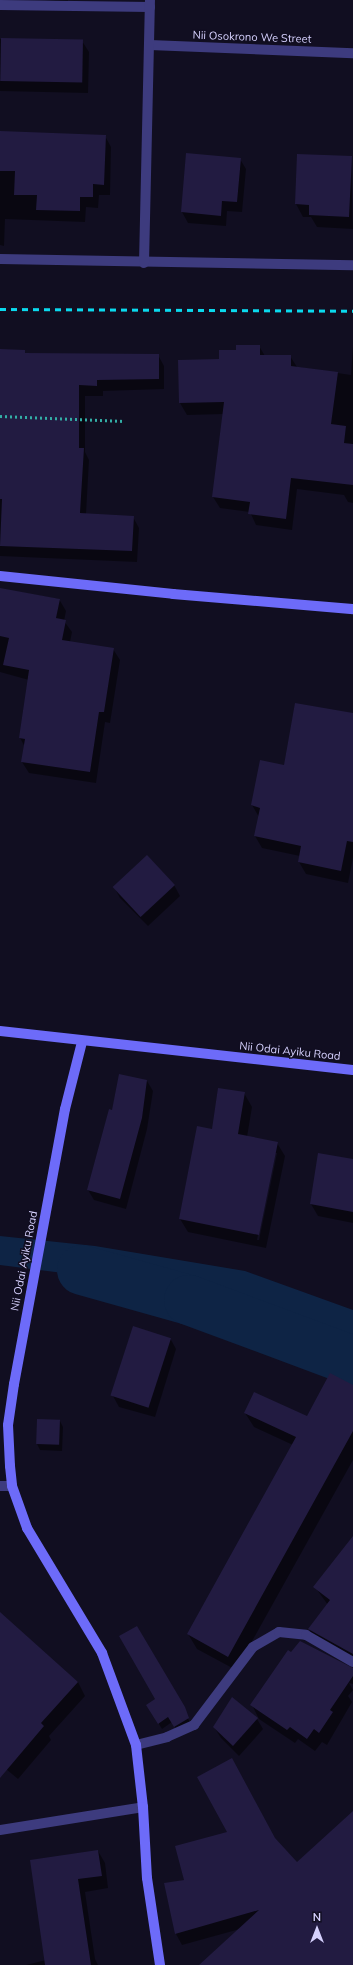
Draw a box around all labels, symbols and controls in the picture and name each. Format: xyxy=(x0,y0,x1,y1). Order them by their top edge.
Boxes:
street label: Nii Osokrono We Street xyxy=(192,28,312,46)
street label: Nii Odai Ayiku Road xyxy=(239,1039,341,1063)
street label: Nii Odai Ayiku Road xyxy=(8,1210,40,1312)
north arrow xyxy=(297,1909,337,1949)
text: N xyxy=(313,1910,321,1924)

